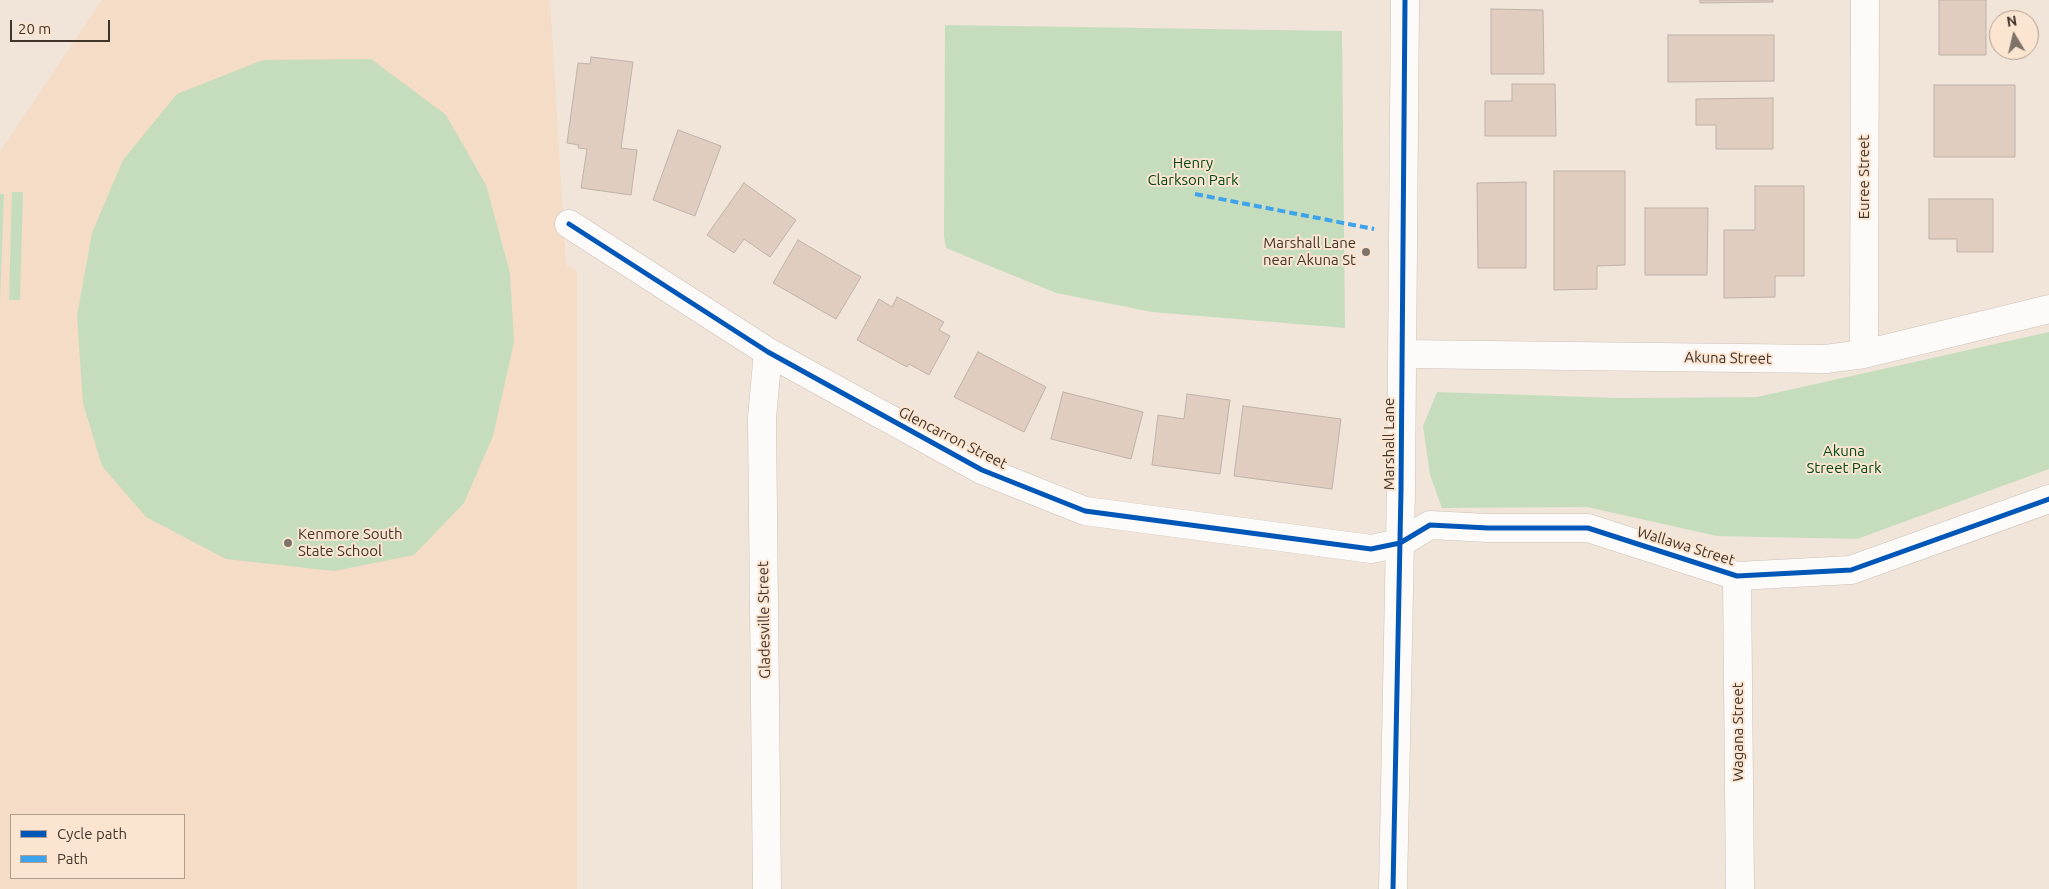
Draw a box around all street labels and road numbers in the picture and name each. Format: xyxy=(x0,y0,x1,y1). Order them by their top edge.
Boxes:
street label: Euree Street xyxy=(1855,135,1873,219)
street label: Akuna Street xyxy=(1684,348,1772,368)
street label: Marshall Lane xyxy=(1380,398,1398,490)
street label: Glencarron Street xyxy=(896,403,1010,473)
street label: Wallawa Street xyxy=(1635,523,1737,569)
street label: Gladesville Street xyxy=(754,561,774,679)
street label: Wagana Street xyxy=(1729,682,1747,782)

